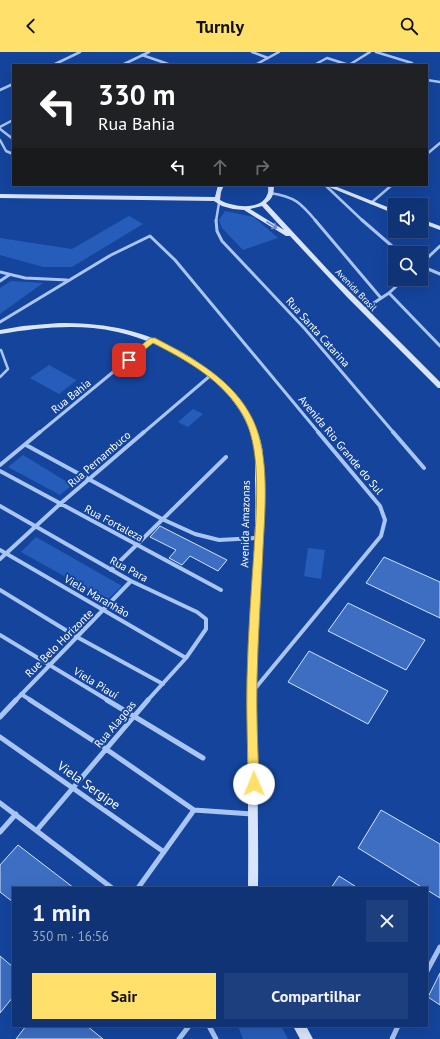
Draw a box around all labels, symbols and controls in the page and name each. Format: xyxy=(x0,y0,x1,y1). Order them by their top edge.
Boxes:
icon: back xyxy=(20,15,42,37)
text: Turnly xyxy=(196,15,244,38)
icon: search xyxy=(398,15,420,37)
text: 330 m xyxy=(98,76,175,113)
icon: left xyxy=(32,80,84,132)
text: Rua Bahia xyxy=(98,112,175,135)
icon: left xyxy=(167,156,189,178)
icon: ahead xyxy=(209,156,231,178)
icon: right xyxy=(251,156,273,178)
map controls xyxy=(388,198,428,286)
button: sound xyxy=(388,198,428,238)
one-way arrow xyxy=(266,220,277,229)
button: search xyxy=(388,246,428,286)
street label: Avenida Brasil xyxy=(334,266,379,313)
street label: Rua Santa Catarina xyxy=(283,294,353,370)
pin xyxy=(112,343,146,377)
icon: arrive xyxy=(118,349,140,371)
street label: Rua Bahia xyxy=(48,376,94,416)
street label: Avenida Rio Grande do Sul xyxy=(296,393,387,498)
street label: Rua Pernambuco xyxy=(65,428,133,490)
street label: Avenida Amazonas xyxy=(237,480,253,568)
street label: Rua Fortaleza xyxy=(82,502,146,544)
street label: Rua Para xyxy=(108,553,150,585)
street label: Viela Maranhão xyxy=(61,571,132,620)
street label: Rue Belo Horizonte xyxy=(22,606,96,680)
street label: Viela Piauí xyxy=(70,664,121,702)
street label: Rua Alagoas xyxy=(91,697,139,750)
street label: Viela Sergipe xyxy=(53,757,124,813)
position arrow xyxy=(233,763,275,805)
text: 1 min xyxy=(32,897,91,928)
button: close xyxy=(366,900,408,942)
text: 350 m · 16:56 xyxy=(32,928,109,945)
button: Sair xyxy=(32,973,216,1019)
button: Compartilhar xyxy=(224,973,408,1019)

